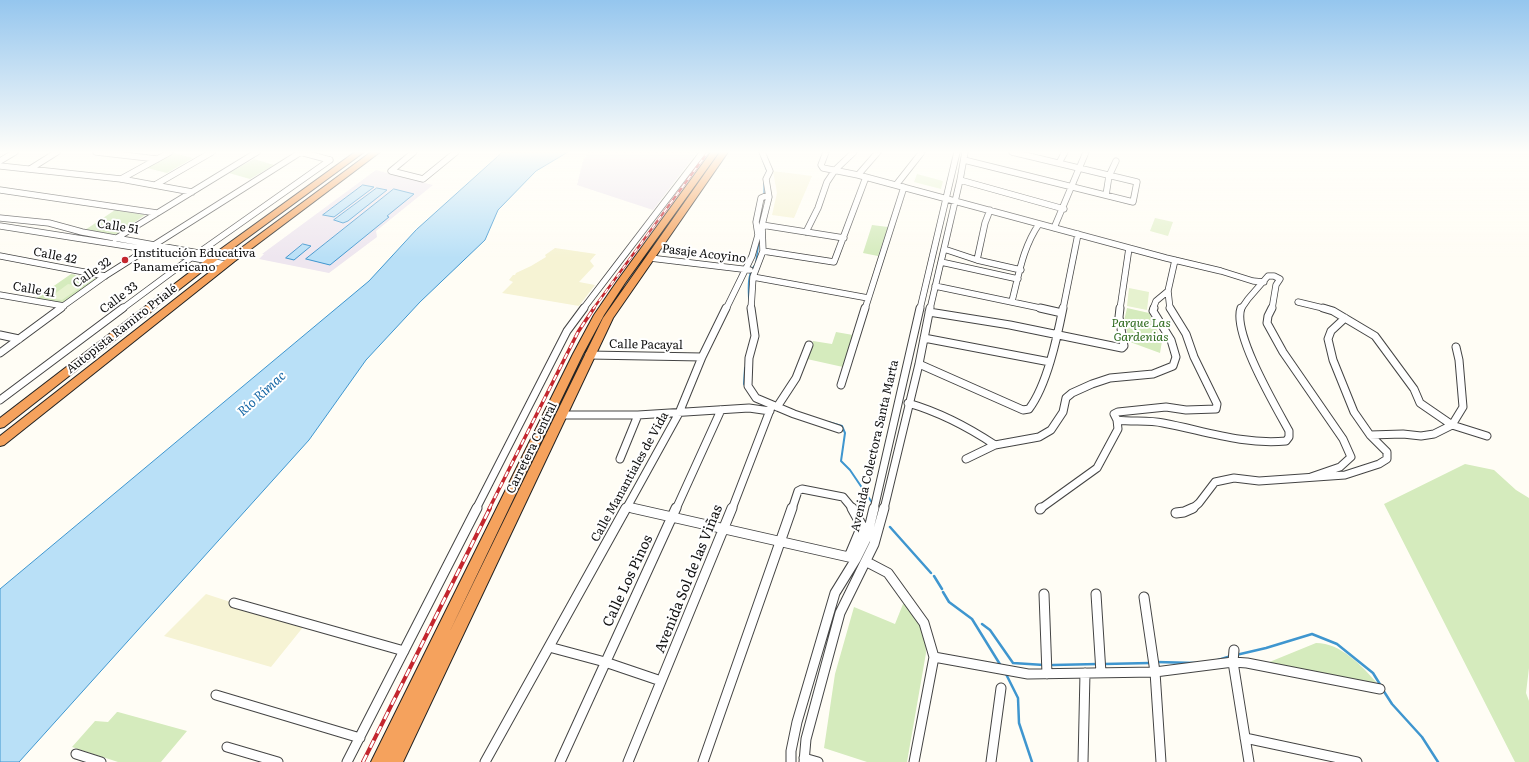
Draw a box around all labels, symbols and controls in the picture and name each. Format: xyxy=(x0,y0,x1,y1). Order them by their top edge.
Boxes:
street label: Calle 51 xyxy=(96,217,140,237)
street label: Pasaje Acoyino xyxy=(661,242,747,266)
street label: Calle 42 xyxy=(32,245,78,267)
place label: Institución Educativa Panamericano xyxy=(133,246,255,274)
street label: Calle 32 xyxy=(70,255,114,291)
marker: Institución Educativa Panamericano xyxy=(120,255,130,265)
street label: Calle 41 xyxy=(12,279,56,301)
street label: Calle 33 xyxy=(97,279,141,317)
street label: Autopista Ramiro Prialé xyxy=(64,281,180,377)
park label: Parque Las Gardenias xyxy=(1111,316,1171,344)
street label: Calle Pacayal xyxy=(609,337,683,353)
street label: Avenida Colectora Santa Marta xyxy=(848,359,902,533)
water label: Río Rímac xyxy=(235,368,289,420)
street label: Carretera Central xyxy=(504,400,560,496)
street label: Calle Manantiales de Vida xyxy=(588,409,672,545)
street label: Avenida Sol de las Viñas xyxy=(652,502,726,656)
street label: Calle Los Pinos xyxy=(599,533,657,629)

